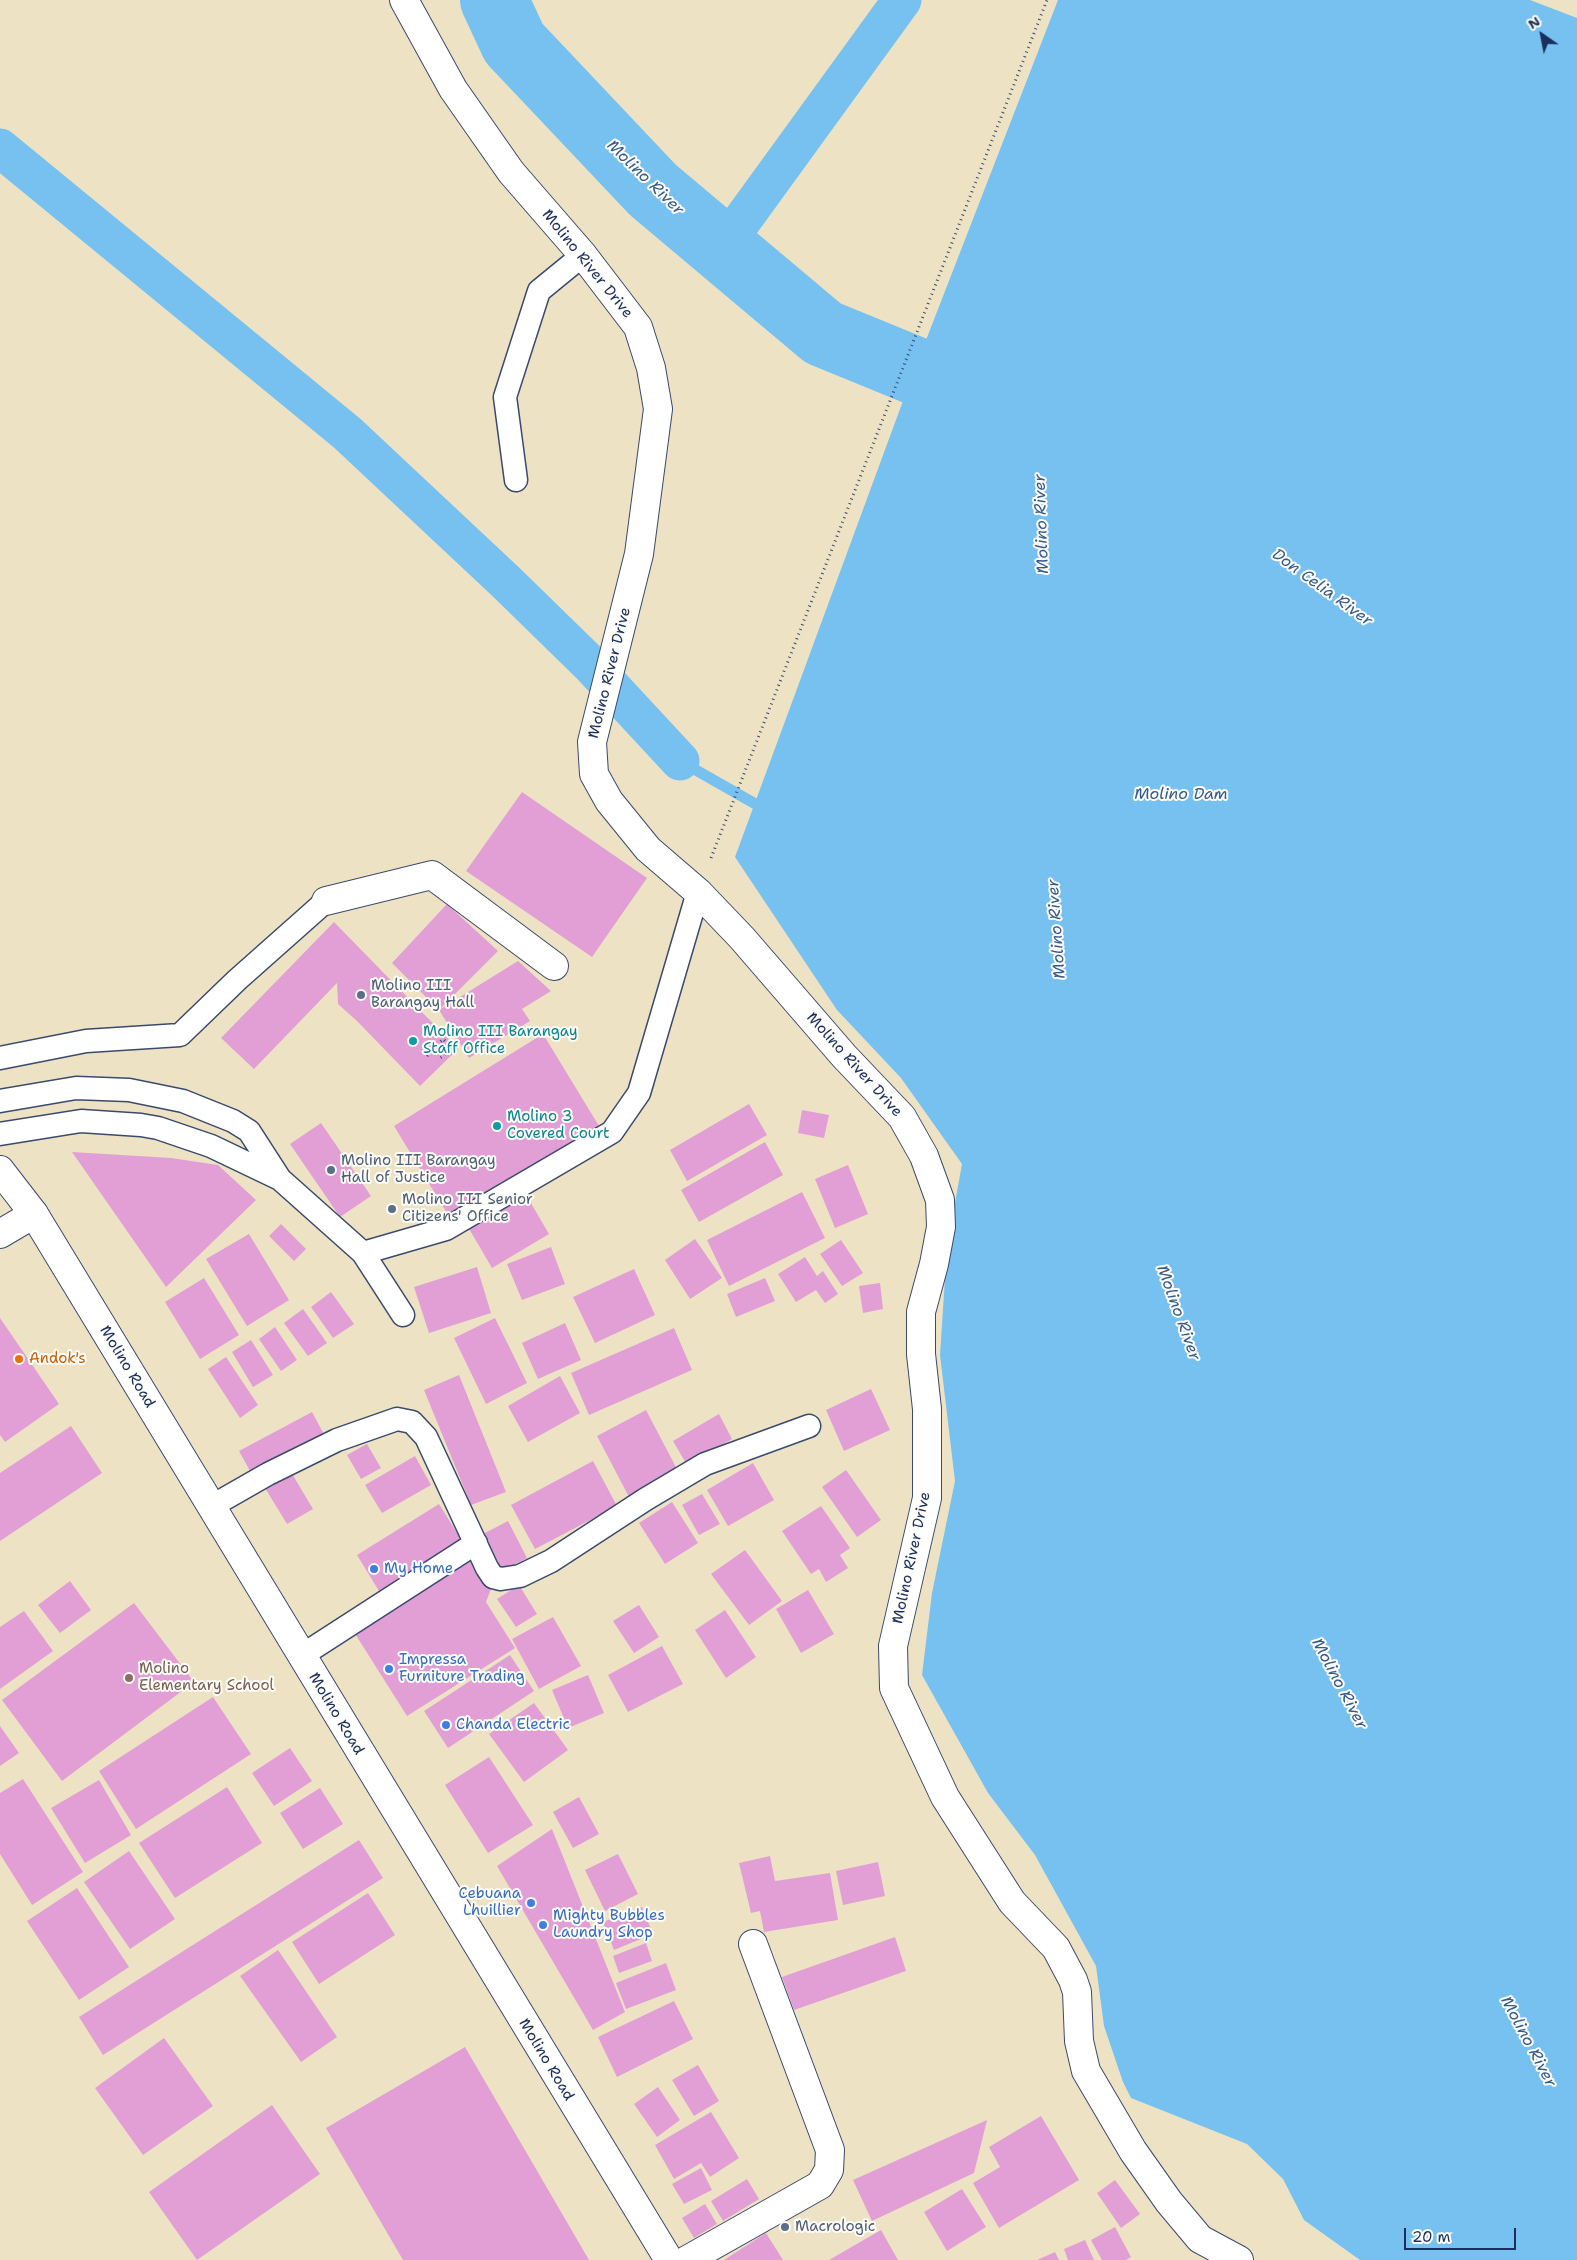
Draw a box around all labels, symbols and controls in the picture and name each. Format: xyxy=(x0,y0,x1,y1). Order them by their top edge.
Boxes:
north arrow xyxy=(1517,10,1567,60)
text: N xyxy=(1524,12,1543,33)
water label: Molino River xyxy=(602,136,688,220)
street label: Molino River Drive xyxy=(538,206,636,322)
water label: Molino River xyxy=(1031,474,1053,574)
water label: Don Celia River xyxy=(1268,545,1376,631)
street label: Molino River Drive xyxy=(585,606,635,740)
water label: Molino Dam xyxy=(1134,785,1228,805)
water label: Molino River xyxy=(1044,878,1070,980)
place label: Molino III Barangay Hall xyxy=(371,977,474,1012)
marker: Molino III Barangay Hall xyxy=(355,989,367,1001)
street label: Molino River Drive xyxy=(802,1009,906,1121)
place label: Molino III Barangay Staff Office xyxy=(423,1023,578,1058)
marker: Molino III Barangay Staff Office xyxy=(407,1035,419,1047)
place label: Molino 3 Covered Court xyxy=(507,1108,610,1143)
marker: Molino 3 Covered Court xyxy=(491,1120,503,1132)
place label: Molino III Barangay Hall of Justice xyxy=(341,1152,496,1187)
marker: Molino III Barangay Hall of Justice xyxy=(325,1164,337,1176)
place label: Molino III Senior Citizens' Office xyxy=(402,1191,533,1226)
marker: Molino III Senior Citizens' Office xyxy=(386,1203,398,1215)
water label: Molino River xyxy=(1152,1263,1204,1363)
street label: Molino Road xyxy=(95,1323,159,1411)
place label: Andok's xyxy=(29,1350,86,1368)
marker: Andok's xyxy=(13,1353,25,1365)
street label: Molino River Drive xyxy=(889,1490,935,1626)
place label: My Home xyxy=(384,1560,453,1578)
marker: My Home xyxy=(368,1563,380,1575)
water label: Molino River xyxy=(1307,1635,1371,1733)
place label: Impressa Furniture Trading xyxy=(399,1651,525,1686)
place label: Molino Elementary School xyxy=(139,1660,274,1695)
marker: Impressa Furniture Trading xyxy=(383,1663,395,1675)
street label: Molino Road xyxy=(304,1670,368,1758)
marker: Molino Elementary School xyxy=(123,1672,135,1684)
place label: Chanda Electric xyxy=(456,1716,570,1734)
marker: Chanda Electric xyxy=(440,1719,452,1731)
place label: Cebuana Lhuillier xyxy=(459,1885,521,1920)
marker: Cebuana Lhuillier xyxy=(525,1897,537,1909)
place label: Mighty Bubbles Laundry Shop xyxy=(553,1907,665,1942)
marker: Mighty Bubbles Laundry Shop xyxy=(537,1919,549,1931)
water label: Molino River xyxy=(1496,1993,1560,2091)
street label: Molino Road xyxy=(514,2016,578,2104)
place label: Macrologic xyxy=(795,2218,875,2236)
scale bar xyxy=(1407,2218,1520,2250)
marker: Macrologic xyxy=(779,2221,791,2233)
text: 20 m xyxy=(1412,2227,1451,2247)

